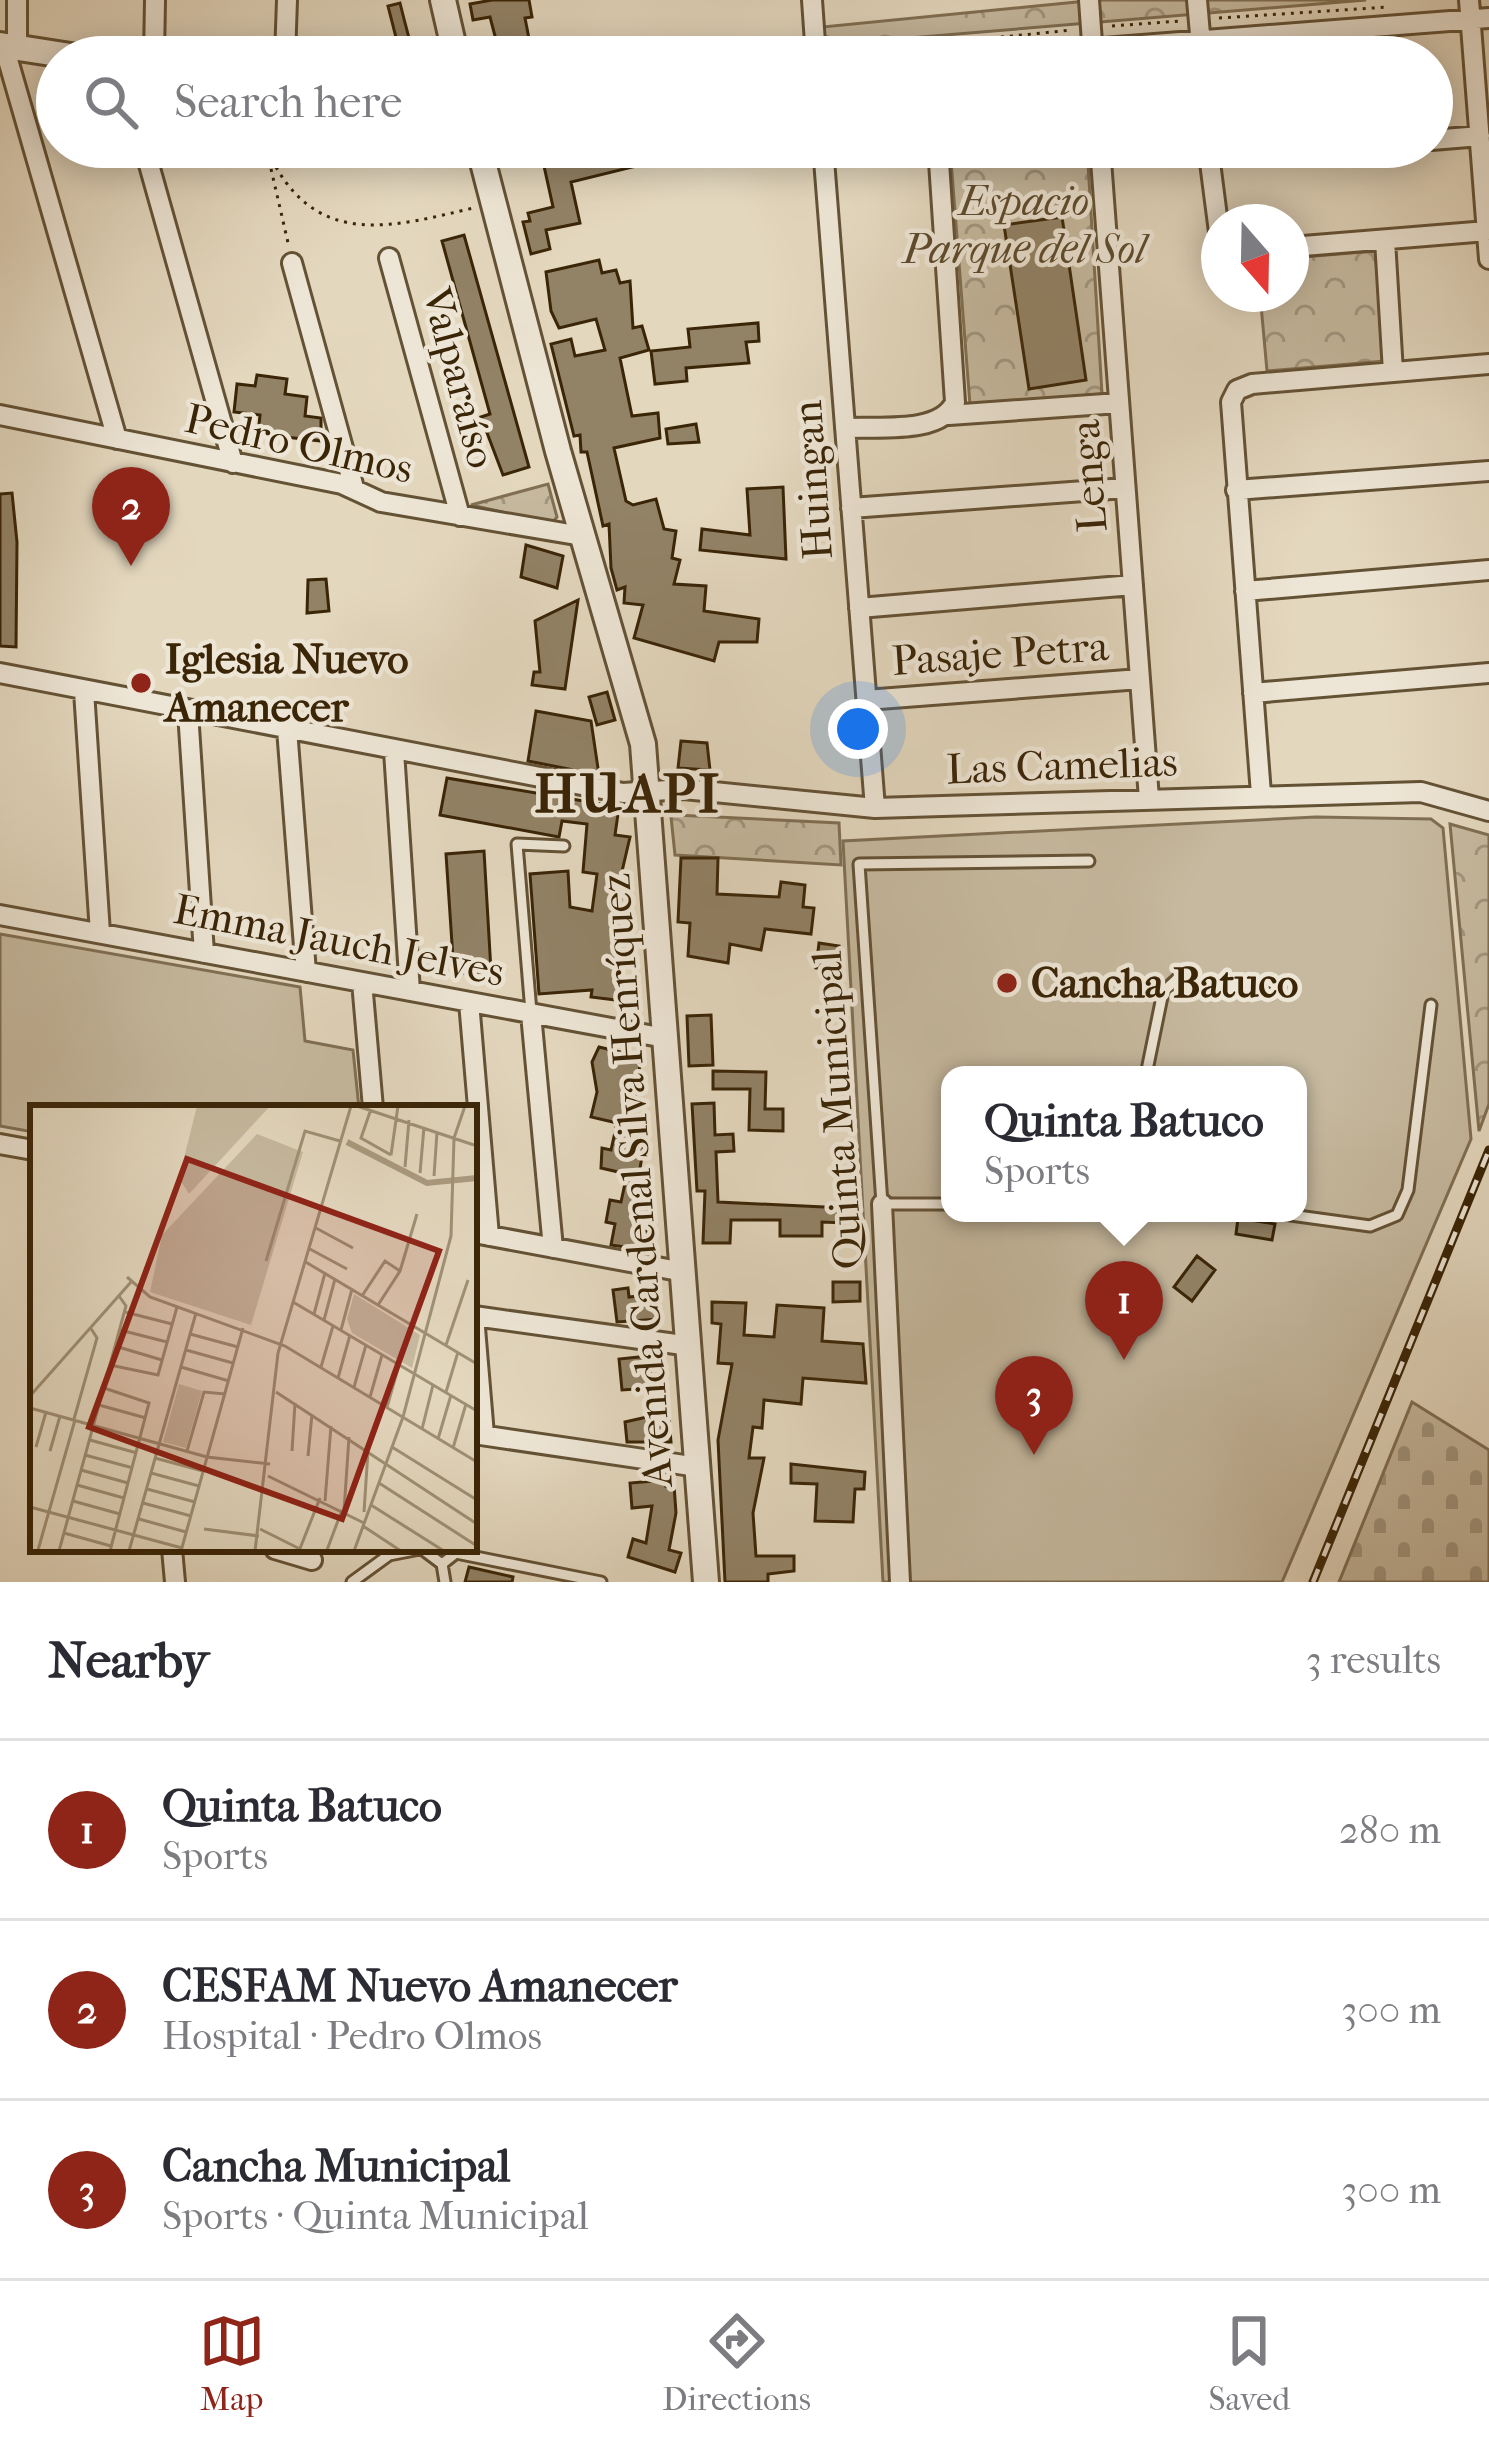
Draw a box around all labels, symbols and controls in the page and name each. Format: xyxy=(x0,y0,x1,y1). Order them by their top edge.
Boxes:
search box xyxy=(36,36,1453,168)
icon: search xyxy=(78,69,144,135)
text: Search here xyxy=(174,76,402,129)
park label: Espacio Parque del Sol xyxy=(900,177,1150,274)
north arrow xyxy=(1201,204,1309,312)
street label: Valparaíso xyxy=(411,282,507,473)
street label: Pedro Olmos xyxy=(180,394,418,494)
street label: Huingan xyxy=(783,399,843,561)
street label: Lenga xyxy=(1061,418,1117,534)
pin: 2 xyxy=(92,467,170,566)
street label: Pasaje Petra xyxy=(890,622,1111,686)
place label: Iglesia Nuevo Amanecer xyxy=(162,635,408,732)
marker: Iglesia Nuevo Amanecer xyxy=(128,670,154,696)
your location xyxy=(828,699,888,759)
street label: Las Camelias xyxy=(946,737,1178,795)
district label: HUAPI xyxy=(534,763,722,826)
street label: Avenida Cardenal Silva Henríquez xyxy=(591,872,683,1490)
street label: Emma Jauch Jelves xyxy=(170,885,508,997)
street label: Quinta Municipal xyxy=(802,949,874,1271)
place label: Cancha Batuco xyxy=(1031,959,1298,1008)
marker: Cancha Batuco xyxy=(994,970,1020,996)
popup xyxy=(941,1066,1307,1222)
text: Quinta Batuco xyxy=(984,1095,1264,1148)
inset map xyxy=(30,1105,477,1552)
text: Sports xyxy=(984,1148,1090,1194)
pin: 1 xyxy=(1085,1261,1163,1360)
pin: 3 xyxy=(995,1356,1073,1455)
text: Nearby xyxy=(48,1630,209,1690)
text: 3 results xyxy=(1306,1637,1441,1683)
text: Quinta Batuco xyxy=(162,1780,442,1833)
text: 1 xyxy=(80,1807,94,1853)
text: 280 m xyxy=(1339,1807,1441,1853)
text: Sports xyxy=(162,1833,268,1879)
text: CESFAM Nuevo Amanecer xyxy=(162,1960,678,2013)
text: 2 xyxy=(77,1987,97,2033)
text: 300 m xyxy=(1341,1987,1441,2033)
text: Hospital · Pedro Olmos xyxy=(162,2013,542,2059)
text: Cancha Municipal xyxy=(162,2140,510,2193)
text: 3 xyxy=(79,2167,95,2213)
text: 300 m xyxy=(1341,2167,1441,2213)
text: Sports · Quinta Municipal xyxy=(162,2193,589,2239)
tab: Map xyxy=(199,2308,265,2419)
tab: Directions xyxy=(662,2308,811,2419)
tab: Saved xyxy=(1208,2308,1290,2419)

